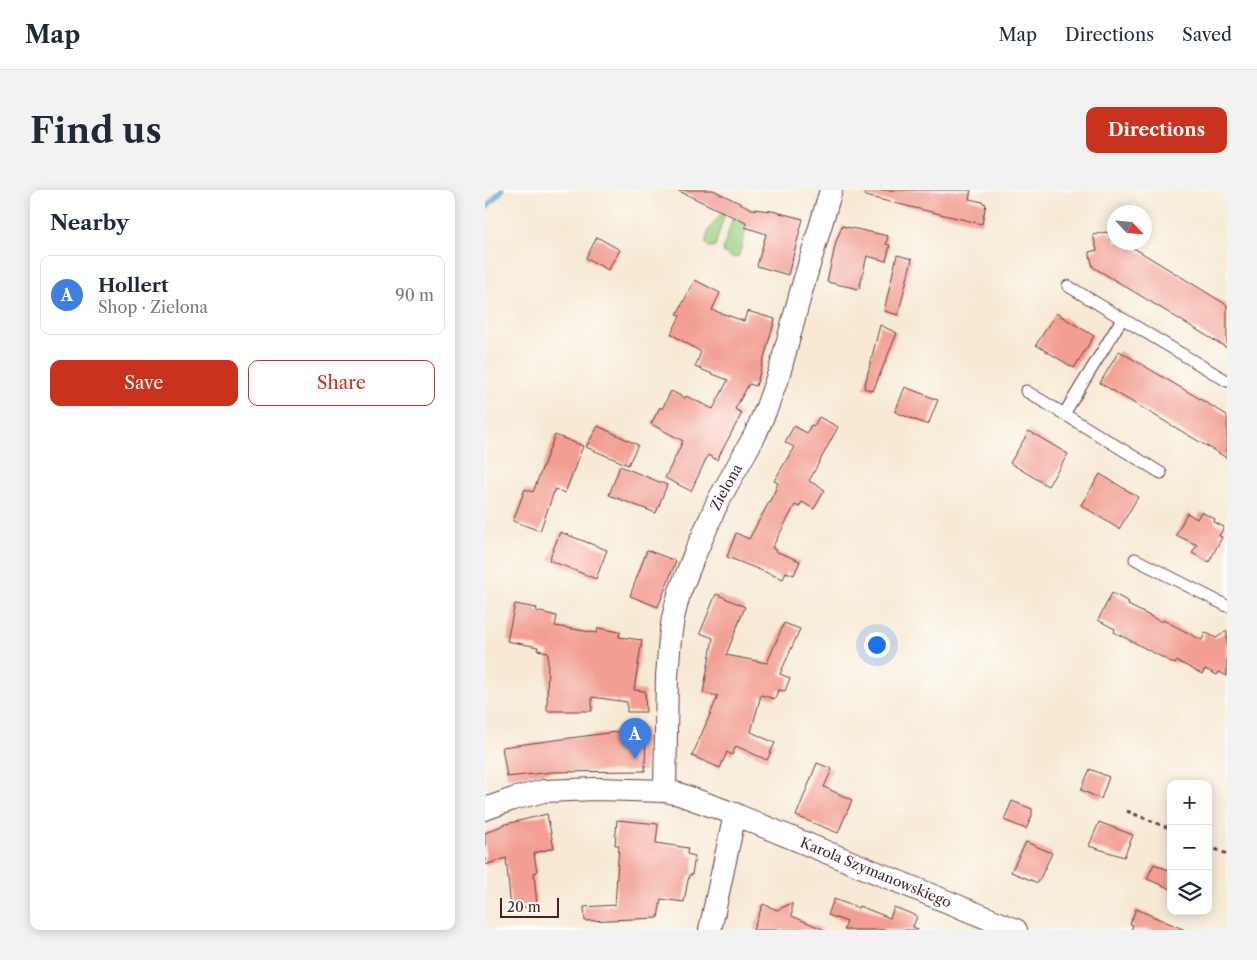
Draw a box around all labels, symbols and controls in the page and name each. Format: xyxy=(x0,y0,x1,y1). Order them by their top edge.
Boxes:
text: Map xyxy=(25,20,80,49)
text: Map xyxy=(998,24,1037,46)
text: Directions xyxy=(1065,24,1154,46)
text: Saved xyxy=(1182,24,1232,46)
button: Directions xyxy=(1086,107,1227,153)
text: Find us xyxy=(30,109,162,152)
north arrow xyxy=(1107,205,1152,250)
text: Nearby xyxy=(50,210,129,235)
text: Hollert xyxy=(98,274,169,297)
text: A xyxy=(61,285,73,305)
text: 90 m xyxy=(395,285,434,305)
text: Shop · Zielona xyxy=(98,297,208,317)
button: Save xyxy=(50,360,238,406)
button: Share xyxy=(248,360,435,406)
street label: Zielona xyxy=(706,460,746,513)
your location xyxy=(864,632,890,658)
pin: A xyxy=(619,718,651,759)
map controls xyxy=(1167,780,1212,915)
button: + xyxy=(1167,780,1212,825)
button: − xyxy=(1167,825,1212,870)
street label: Karola Szymanowskiego xyxy=(797,833,954,911)
button: layers xyxy=(1167,870,1212,915)
scale bar xyxy=(500,895,559,918)
text: 20 m xyxy=(507,898,541,916)

